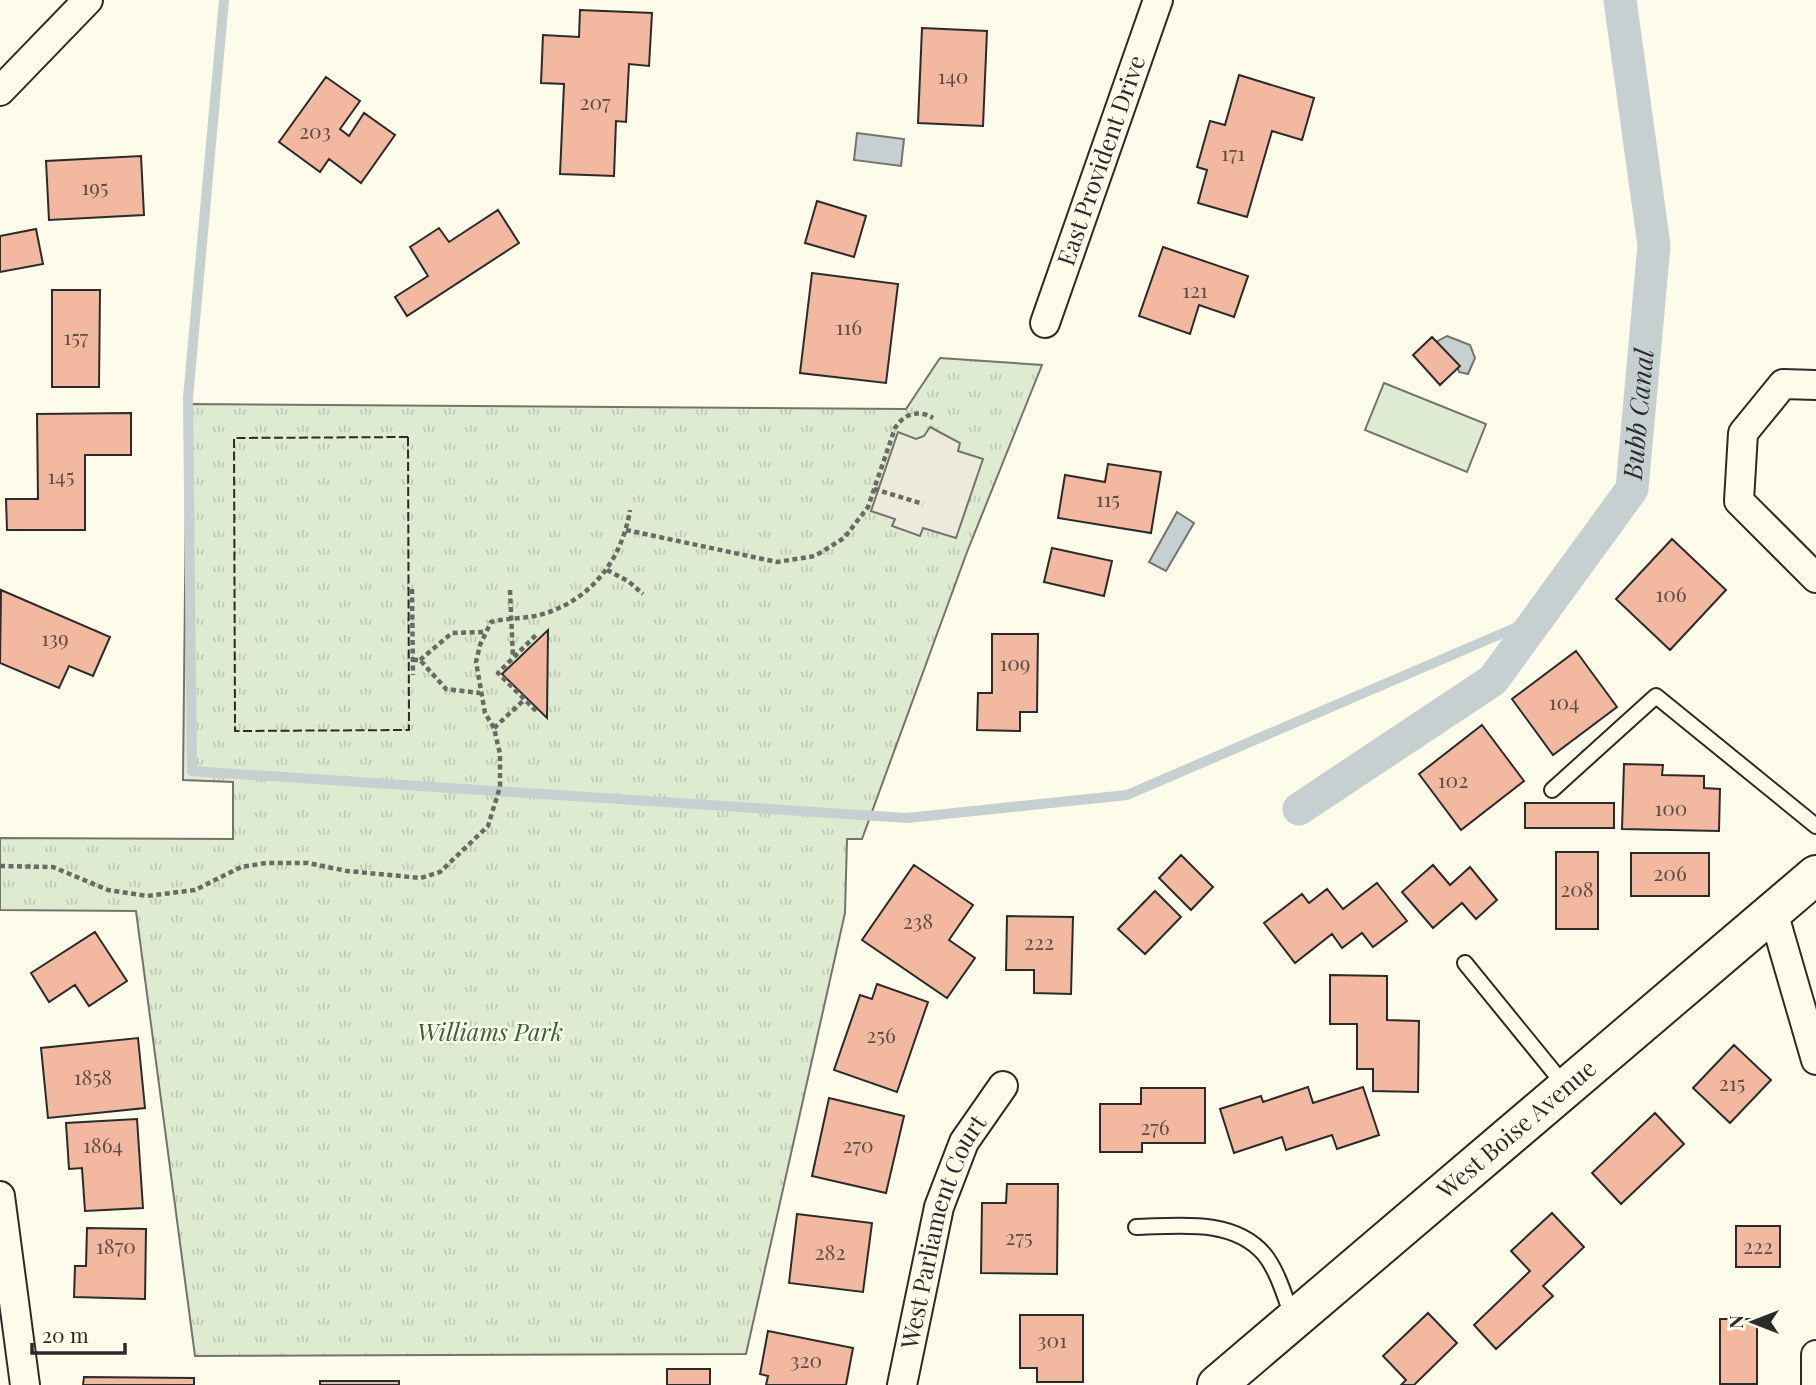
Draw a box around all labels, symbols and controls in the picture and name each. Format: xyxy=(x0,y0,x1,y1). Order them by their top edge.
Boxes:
street label: East Provident Drive xyxy=(1048,51,1151,269)
house number: 140 xyxy=(938,61,968,89)
house number: 207 xyxy=(579,87,611,115)
house number: 203 xyxy=(299,116,331,144)
house number: 171 xyxy=(1221,138,1245,166)
house number: 195 xyxy=(81,172,109,200)
house number: 121 xyxy=(1182,275,1208,303)
house number: 116 xyxy=(836,312,862,340)
house number: 157 xyxy=(64,322,89,350)
water label: Bubb Canal xyxy=(1614,346,1661,482)
house number: 145 xyxy=(48,461,74,489)
house number: 115 xyxy=(1096,484,1120,512)
house number: 106 xyxy=(1655,579,1687,607)
house number: 139 xyxy=(41,623,69,651)
house number: 109 xyxy=(999,648,1031,676)
house number: 104 xyxy=(1549,687,1579,715)
house number: 102 xyxy=(1438,765,1468,793)
house number: 100 xyxy=(1655,793,1687,821)
house number: 206 xyxy=(1653,858,1687,886)
house number: 208 xyxy=(1560,874,1594,902)
house number: 238 xyxy=(903,906,933,934)
house number: 222 xyxy=(1024,927,1054,955)
park label: Williams Park xyxy=(417,1015,563,1047)
house number: 256 xyxy=(866,1020,896,1048)
street label: West Boise Avenue xyxy=(1429,1051,1602,1206)
house number: 1858 xyxy=(74,1062,112,1090)
house number: 215 xyxy=(1719,1068,1745,1096)
street label: West Parliament Court xyxy=(892,1107,993,1352)
house number: 276 xyxy=(1140,1112,1170,1140)
house number: 1864 xyxy=(83,1130,123,1158)
house number: 270 xyxy=(842,1130,874,1158)
house number: 275 xyxy=(1005,1222,1033,1250)
house number: 1870 xyxy=(96,1231,136,1259)
house number: 222 xyxy=(1743,1231,1773,1259)
house number: 282 xyxy=(814,1237,846,1265)
north arrow xyxy=(1718,1287,1788,1357)
scale bar xyxy=(32,1312,124,1356)
text: N xyxy=(1722,1315,1748,1329)
text: 20 m xyxy=(42,1320,89,1348)
house number: 301 xyxy=(1037,1325,1067,1353)
house number: 320 xyxy=(790,1345,822,1373)

